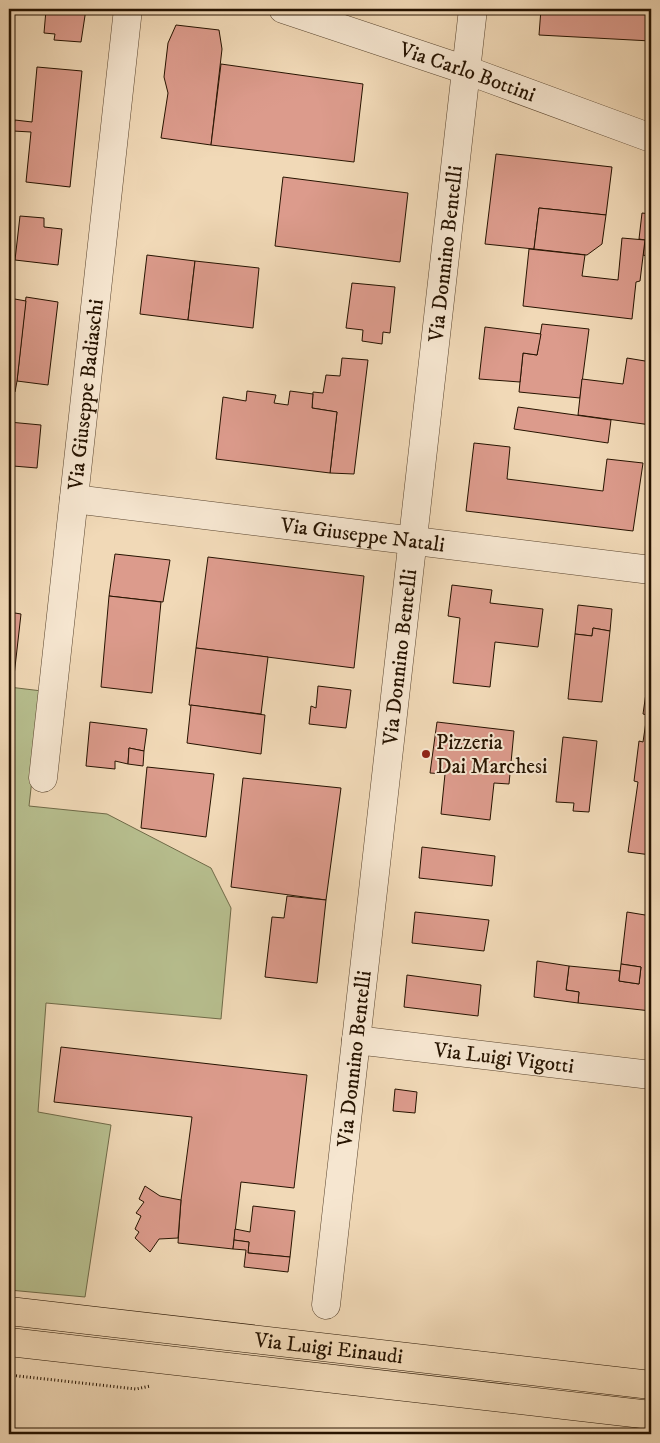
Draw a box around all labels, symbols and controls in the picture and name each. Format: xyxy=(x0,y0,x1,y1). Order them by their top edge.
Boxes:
street label: Via Carlo Bottini xyxy=(395,36,539,108)
street label: Via Donnino Bentelli xyxy=(423,164,469,344)
street label: Via Giuseppe Badiaschi xyxy=(63,298,110,492)
street label: Via Giuseppe Natali xyxy=(278,512,446,559)
street label: Via Donnino Bentelli xyxy=(377,568,423,748)
place label: Pizzeria Dai Marchesi xyxy=(436,730,547,780)
marker: Pizzeria Dai Marchesi xyxy=(420,748,432,760)
street label: Via Donnino Bentelli xyxy=(332,969,378,1149)
street label: Via Luigi Vigotti xyxy=(431,1037,575,1080)
street label: Via Luigi Einaudi xyxy=(252,1327,404,1370)

